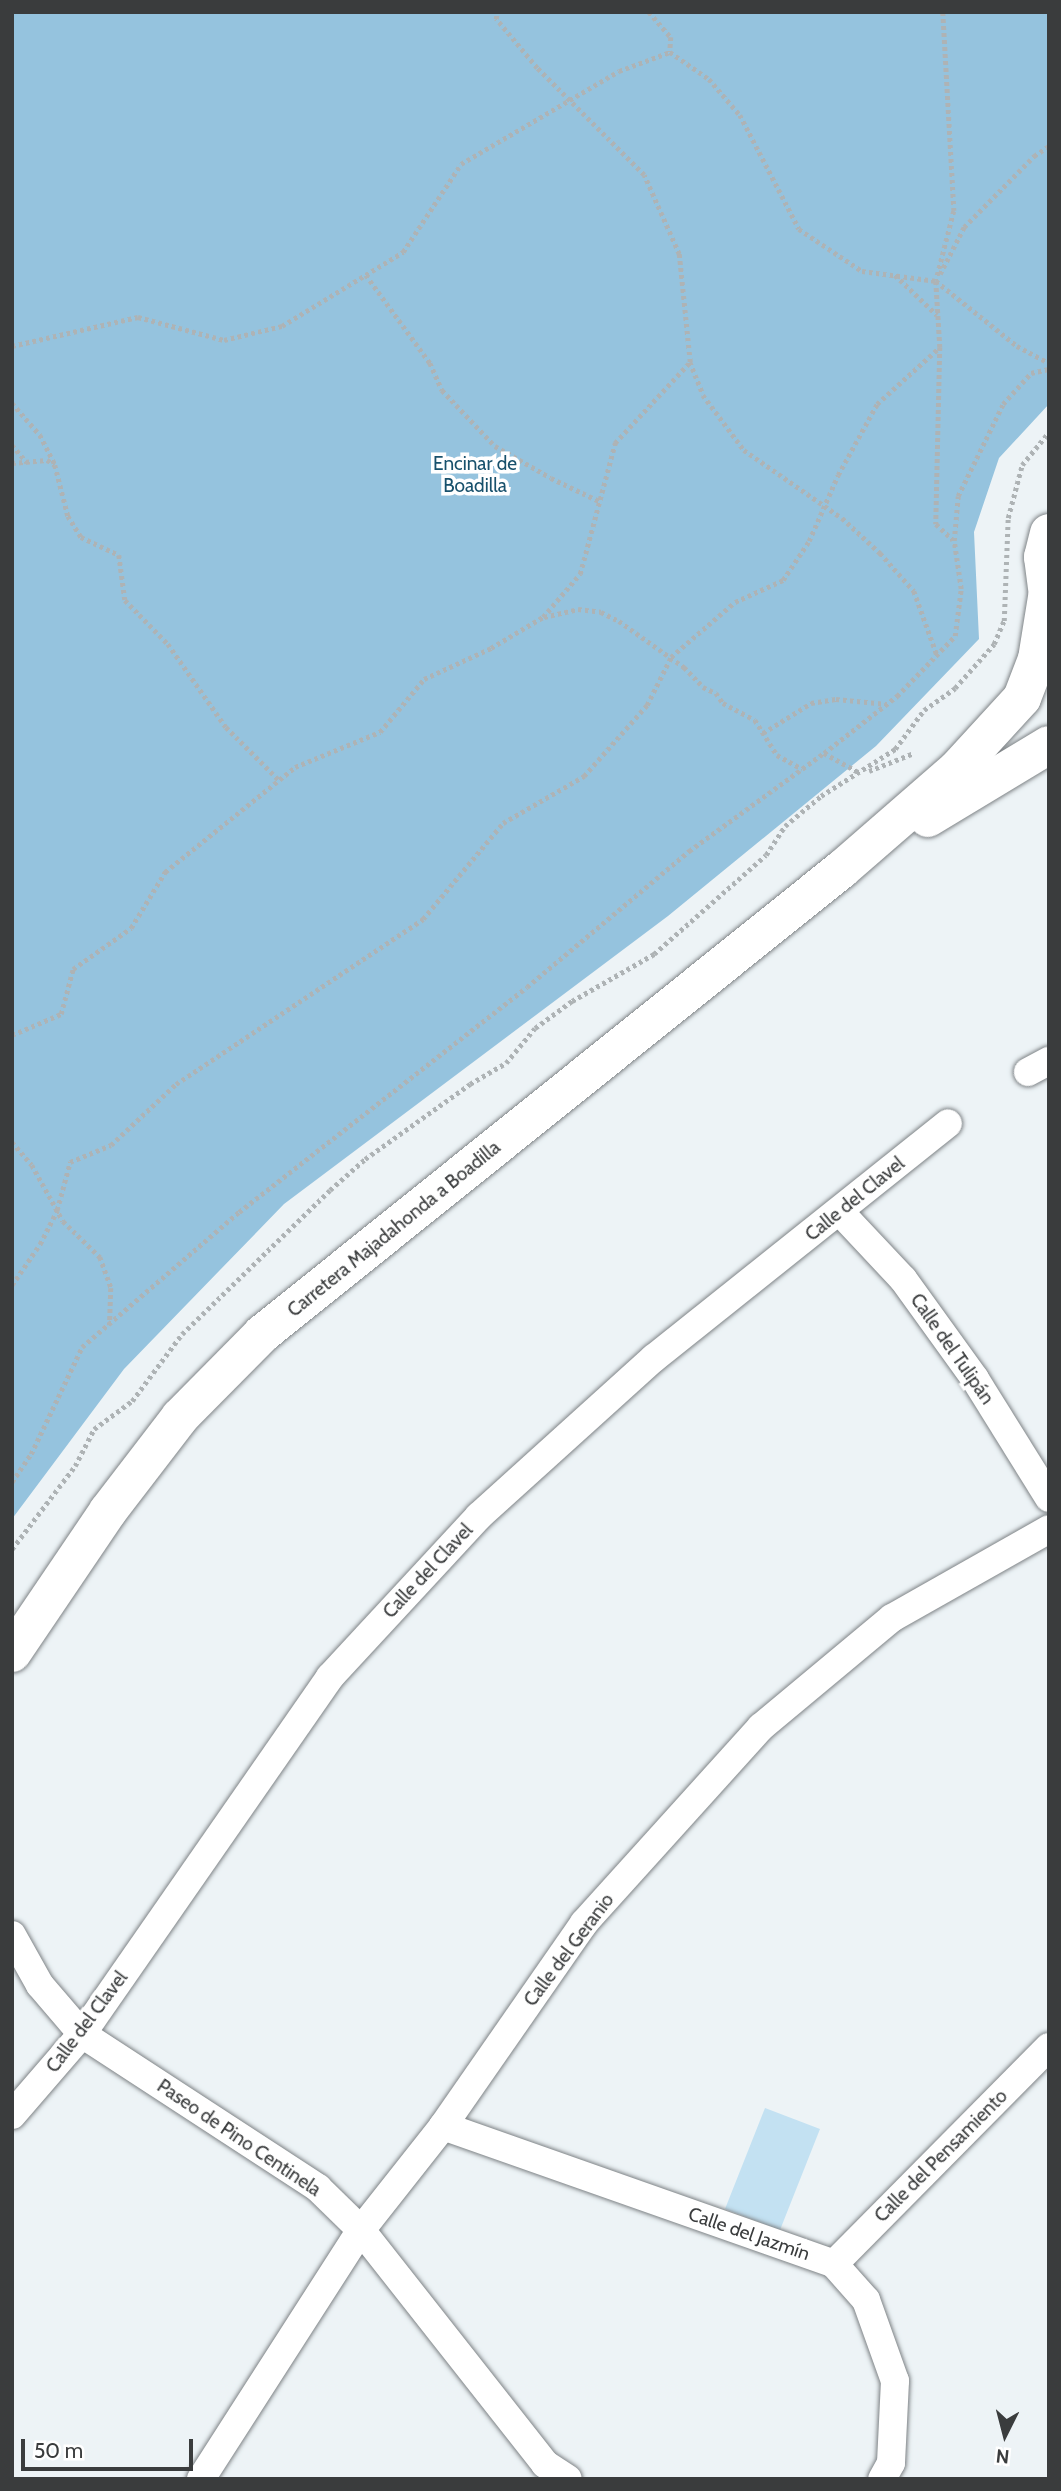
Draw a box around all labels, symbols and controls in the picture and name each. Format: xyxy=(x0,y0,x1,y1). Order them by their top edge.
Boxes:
park label: Encinar de Boadilla xyxy=(433,453,517,497)
street label: Carretera Majadahonda a Boadilla xyxy=(283,1136,505,1322)
street label: Calle del Clavel xyxy=(801,1152,909,1246)
street label: Calle del Tulipán xyxy=(905,1289,999,1409)
street label: Calle del Clavel xyxy=(378,1519,478,1623)
street label: Calle del Geranio xyxy=(519,1889,619,2011)
street label: Calle del Clavel xyxy=(41,1967,133,2077)
street label: Paseo de Pino Centinela xyxy=(153,2075,325,2201)
street label: Calle del Pensamiento xyxy=(870,2085,1012,2227)
street label: Calle del Jazmín xyxy=(685,2203,813,2265)
north arrow xyxy=(970,2400,1040,2470)
scale bar xyxy=(24,2424,196,2468)
text: 50 m xyxy=(34,2438,83,2463)
text: N xyxy=(995,2444,1011,2469)

